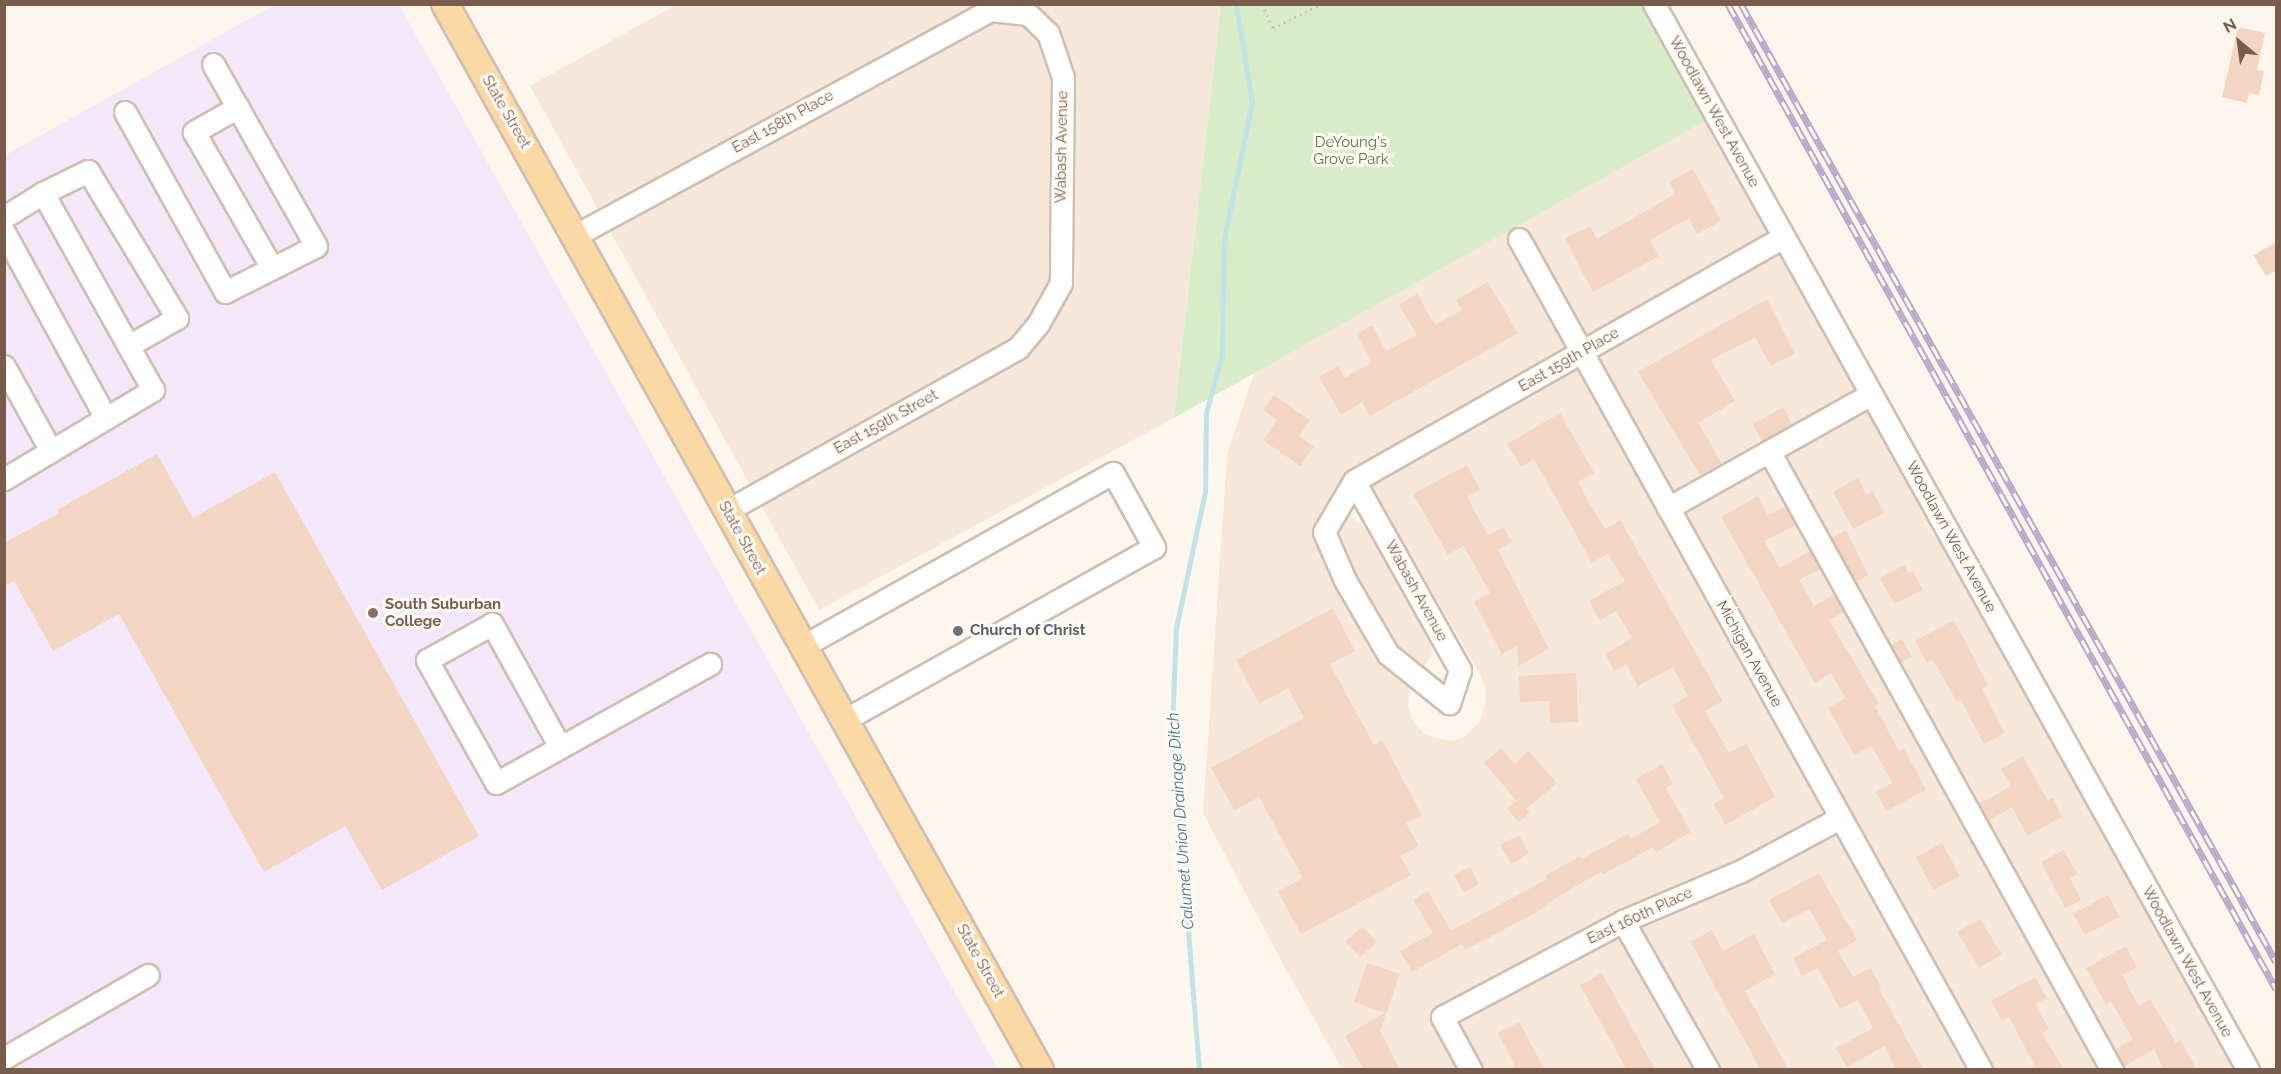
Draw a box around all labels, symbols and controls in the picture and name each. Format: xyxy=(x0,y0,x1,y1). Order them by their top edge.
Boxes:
north arrow xyxy=(2209,12,2269,72)
text: N xyxy=(2220,15,2240,37)
street label: Woodlawn West Avenue xyxy=(1665,33,1763,191)
street label: State Street xyxy=(478,72,534,152)
street label: East 158th Place xyxy=(729,87,837,157)
street label: Wabash Avenue xyxy=(1052,90,1072,204)
park label: DeYoung's Grove Park xyxy=(1313,133,1389,168)
street label: East 159th Place xyxy=(1516,324,1622,396)
street label: East 159th Street xyxy=(831,386,941,458)
street label: Woodlawn West Avenue xyxy=(1902,458,2000,616)
street label: State Street xyxy=(714,498,770,578)
street label: Wabash Avenue xyxy=(1381,537,1451,645)
place label: South Suburban College xyxy=(385,595,501,630)
street label: Michigan Avenue xyxy=(1712,597,1786,711)
marker: South Suburban College xyxy=(366,606,380,620)
place label: Church of Christ xyxy=(970,622,1086,640)
marker: Church of Christ xyxy=(951,624,965,638)
water label: Calumet Union Drainage Ditch xyxy=(1164,712,1198,930)
street label: Woodlawn West Avenue xyxy=(2138,883,2236,1041)
street label: East 160th Place xyxy=(1584,884,1696,948)
street label: State Street xyxy=(952,921,1008,1001)

